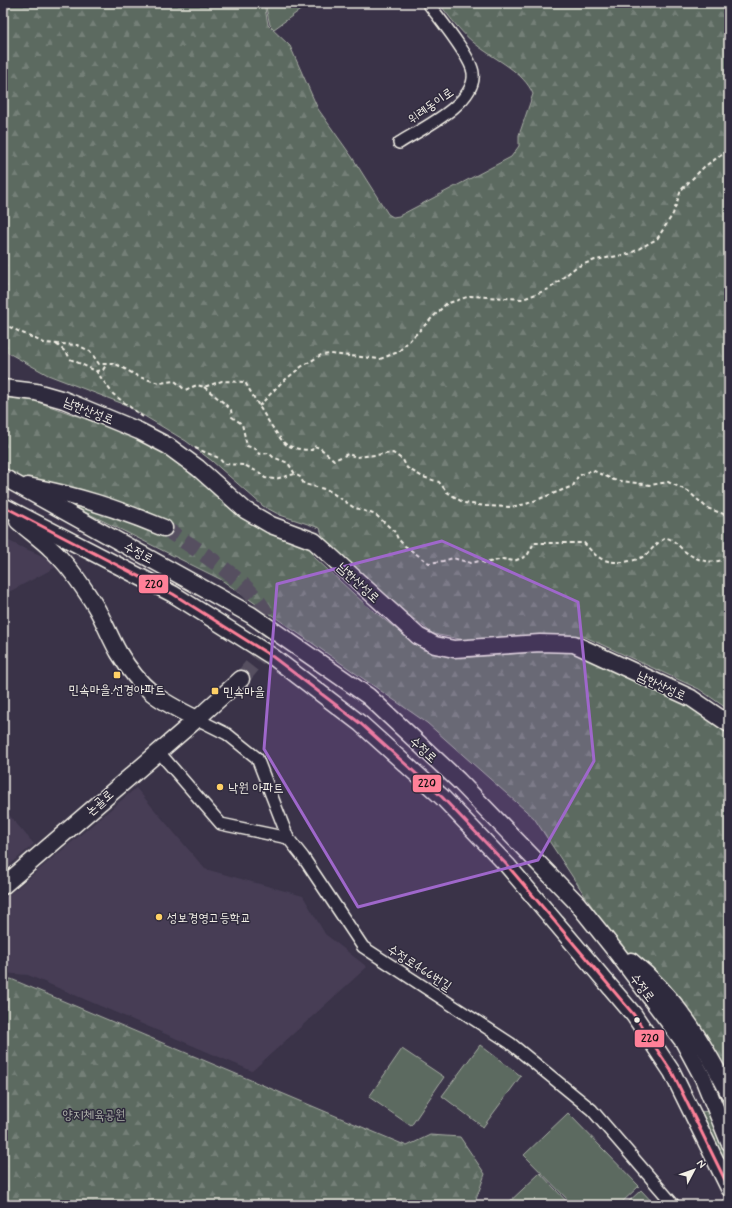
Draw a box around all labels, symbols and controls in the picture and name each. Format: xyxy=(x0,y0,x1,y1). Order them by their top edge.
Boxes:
street label: 위례동이로 xyxy=(405,84,457,128)
street label: 남한산성로 xyxy=(61,394,116,429)
street label: 수정로 xyxy=(120,538,156,568)
street label: 남한산성로 xyxy=(333,559,383,607)
line badge: 220 xyxy=(138,574,169,594)
text: 220 xyxy=(145,578,163,592)
street label: 남한산성로 xyxy=(634,668,689,705)
marker: 민속마을.선경아파트 xyxy=(112,670,122,680)
place label: 민속마을.선경아파트 xyxy=(69,682,165,699)
place label: 민속마을 xyxy=(223,684,265,701)
marker: 민속마을 xyxy=(210,686,220,696)
street label: 수정로 xyxy=(406,733,440,767)
line badge: 220 xyxy=(412,774,442,793)
text: 220 xyxy=(418,777,436,791)
place label: 낙원 아파트 xyxy=(228,780,284,797)
marker: 낙원 아파트 xyxy=(215,782,225,792)
street label: 논골로 xyxy=(83,786,117,820)
place label: 성보경영고등학교 xyxy=(167,910,251,927)
marker: 성보경영고등학교 xyxy=(154,912,164,922)
street label: 수정로466번길 xyxy=(384,941,455,995)
street label: 수정로 xyxy=(626,970,658,1006)
unlabelled marker xyxy=(632,1015,642,1025)
line badge: 220 xyxy=(634,1029,665,1048)
text: 220 xyxy=(641,1032,659,1046)
park label: 양지체육공원 xyxy=(63,1107,125,1124)
north arrow xyxy=(674,1150,714,1190)
text: N xyxy=(693,1157,708,1171)

